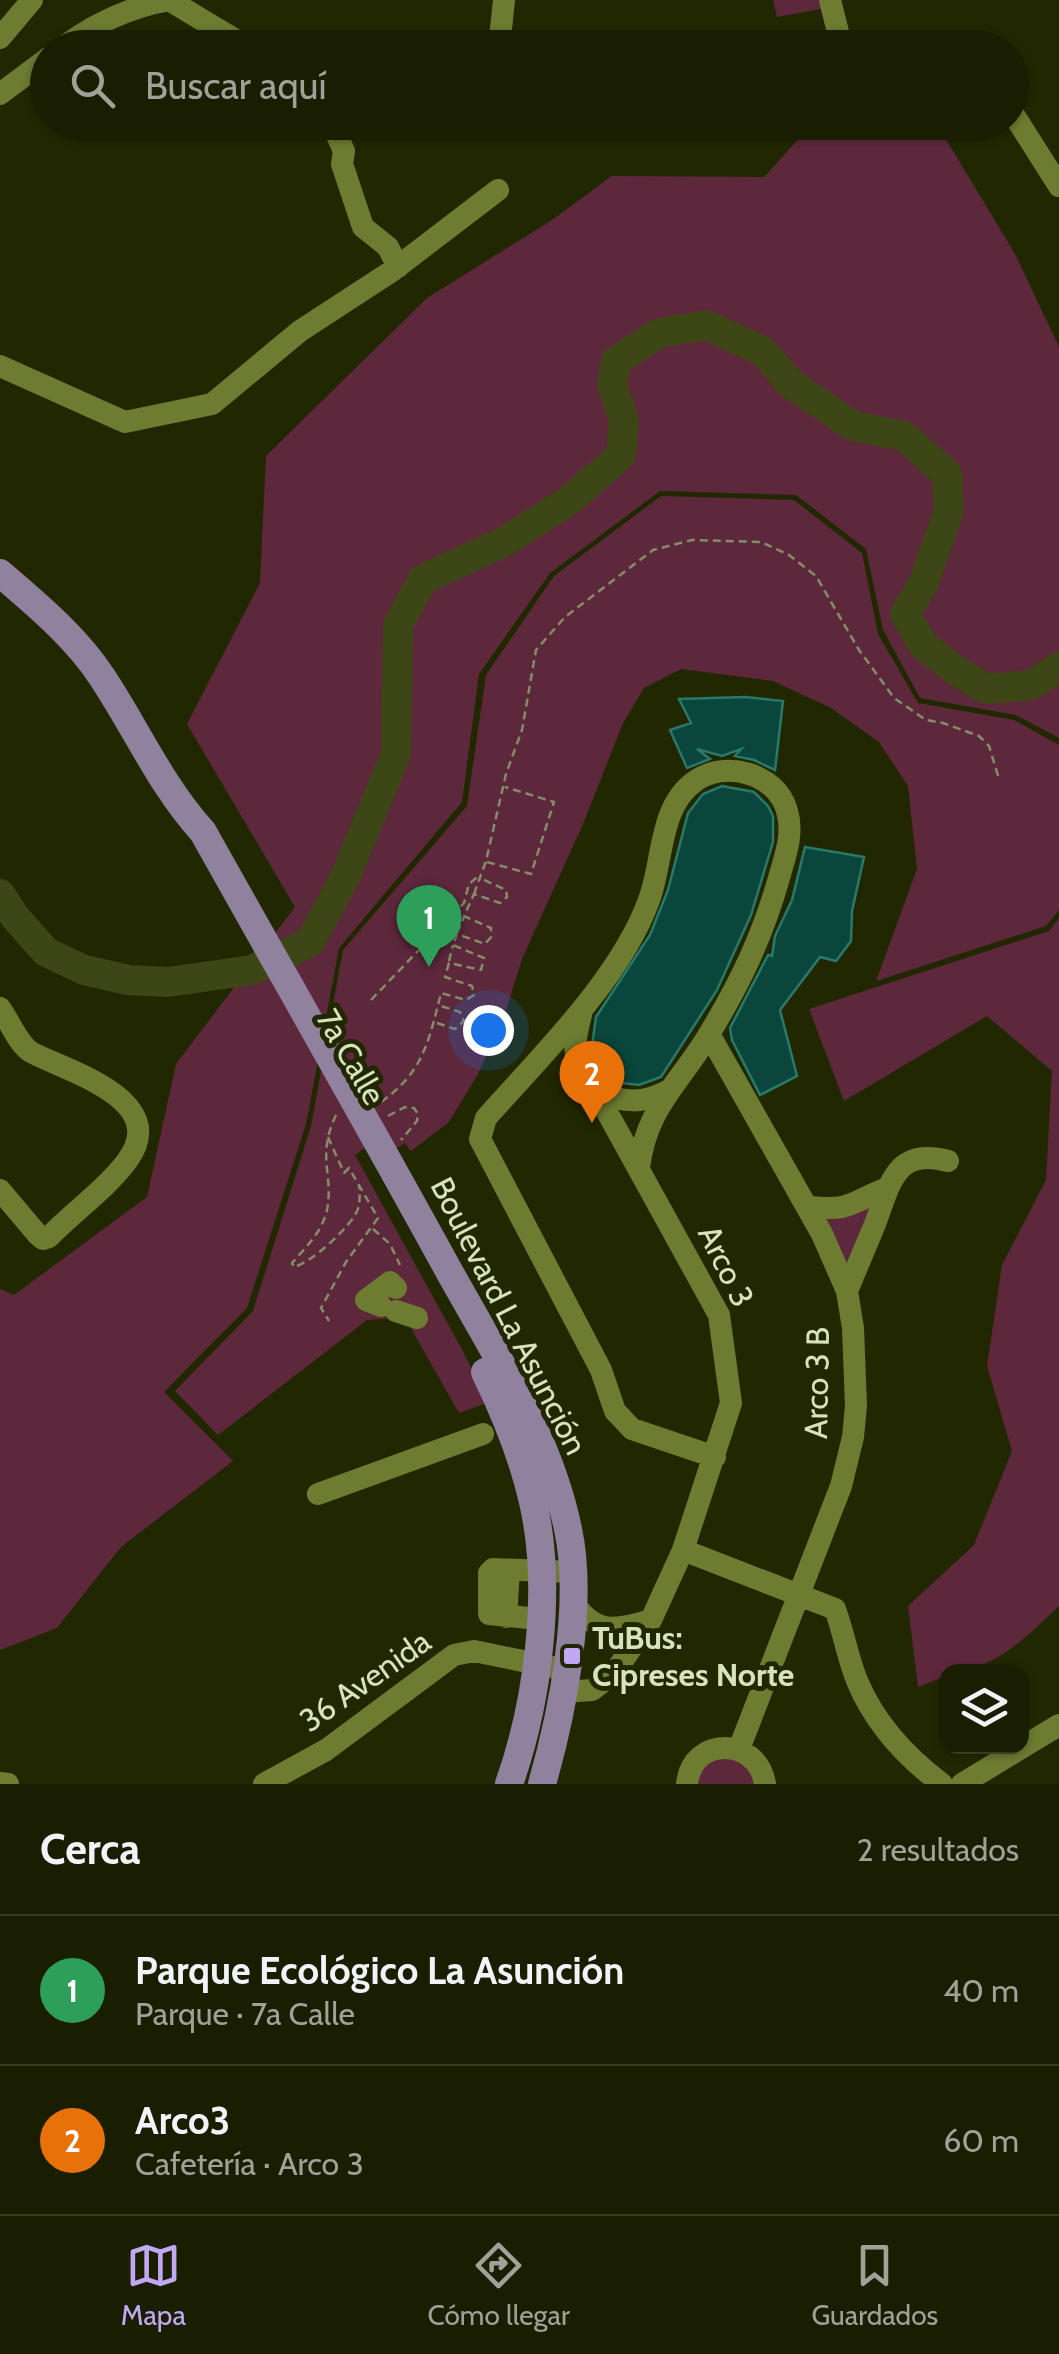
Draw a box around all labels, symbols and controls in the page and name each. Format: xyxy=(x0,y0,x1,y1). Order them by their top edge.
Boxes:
search box xyxy=(30,30,1029,140)
icon: search xyxy=(65,58,120,113)
text: Buscar aquí xyxy=(145,62,327,109)
pin: 1 xyxy=(396,884,462,967)
street label: 7a Calle xyxy=(309,1002,394,1112)
your location xyxy=(463,1005,514,1056)
pin: 2 xyxy=(560,1040,624,1123)
street label: Boulevard La Asunción xyxy=(423,1171,596,1461)
street label: Arco 3 xyxy=(690,1219,763,1313)
street label: Arco 3 B xyxy=(796,1327,837,1439)
place label: TuBus: Cipreses Norte xyxy=(592,1618,794,1694)
street label: 36 Avenida xyxy=(292,1621,438,1740)
marker: TuBus: Cipreses Norte xyxy=(561,1645,583,1667)
map controls xyxy=(939,1664,1029,1754)
button: layers xyxy=(939,1664,1029,1754)
text: Cerca xyxy=(40,1823,140,1875)
text: 2 resultados xyxy=(857,1830,1019,1869)
text: Parque Ecológico La Asunción xyxy=(135,1947,624,1994)
text: 1 xyxy=(67,1971,78,2010)
text: 40 m xyxy=(943,1971,1019,2010)
text: Parque · 7a Calle xyxy=(135,1994,355,2033)
text: Arco3 xyxy=(135,2097,230,2144)
text: 2 xyxy=(64,2121,81,2160)
text: 60 m xyxy=(943,2121,1019,2160)
text: Cafetería · Arco 3 xyxy=(135,2144,364,2183)
tab: Mapa xyxy=(121,2238,186,2332)
tab: Cómo llegar xyxy=(428,2238,570,2332)
tab: Guardados xyxy=(811,2238,938,2332)

